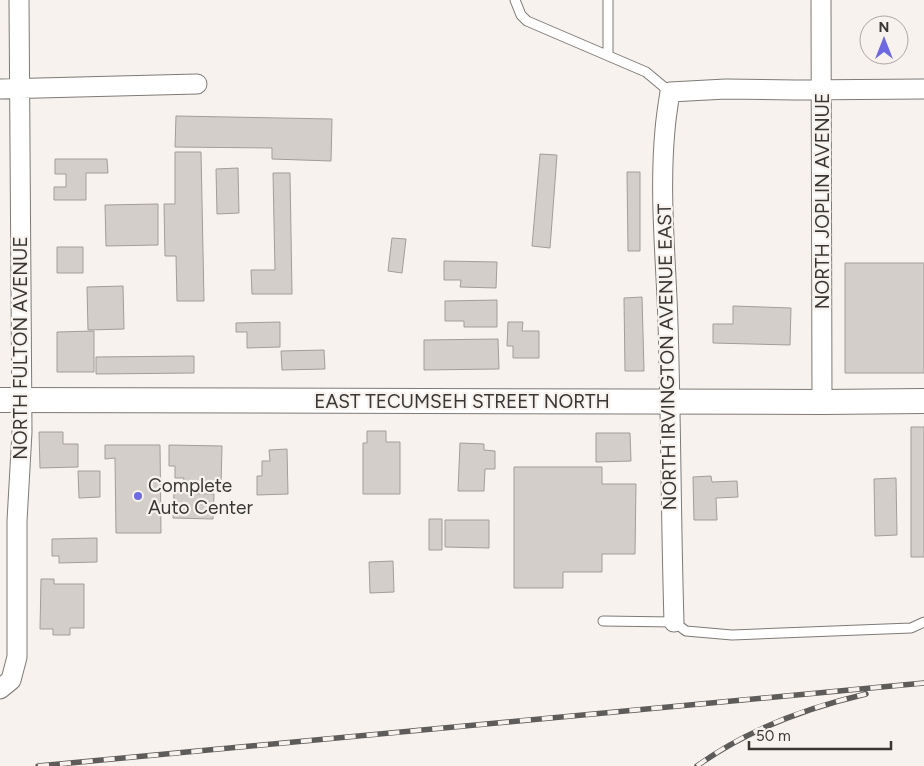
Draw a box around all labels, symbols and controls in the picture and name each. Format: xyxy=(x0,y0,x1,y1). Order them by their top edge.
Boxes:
north arrow xyxy=(859,15,909,65)
text: N xyxy=(879,19,889,36)
street label: NORTH JOPLIN AVENUE xyxy=(811,93,834,309)
street label: NORTH IRVINGTON AVENUE EAST xyxy=(653,203,681,511)
street label: NORTH FULTON AVENUE xyxy=(9,236,32,460)
street label: EAST TECUMSEH STREET NORTH xyxy=(314,390,610,413)
place label: Complete Auto Center xyxy=(148,474,253,519)
marker: Complete Auto Center xyxy=(132,490,144,502)
scale bar xyxy=(749,718,892,750)
text: 50 m xyxy=(756,727,791,745)

